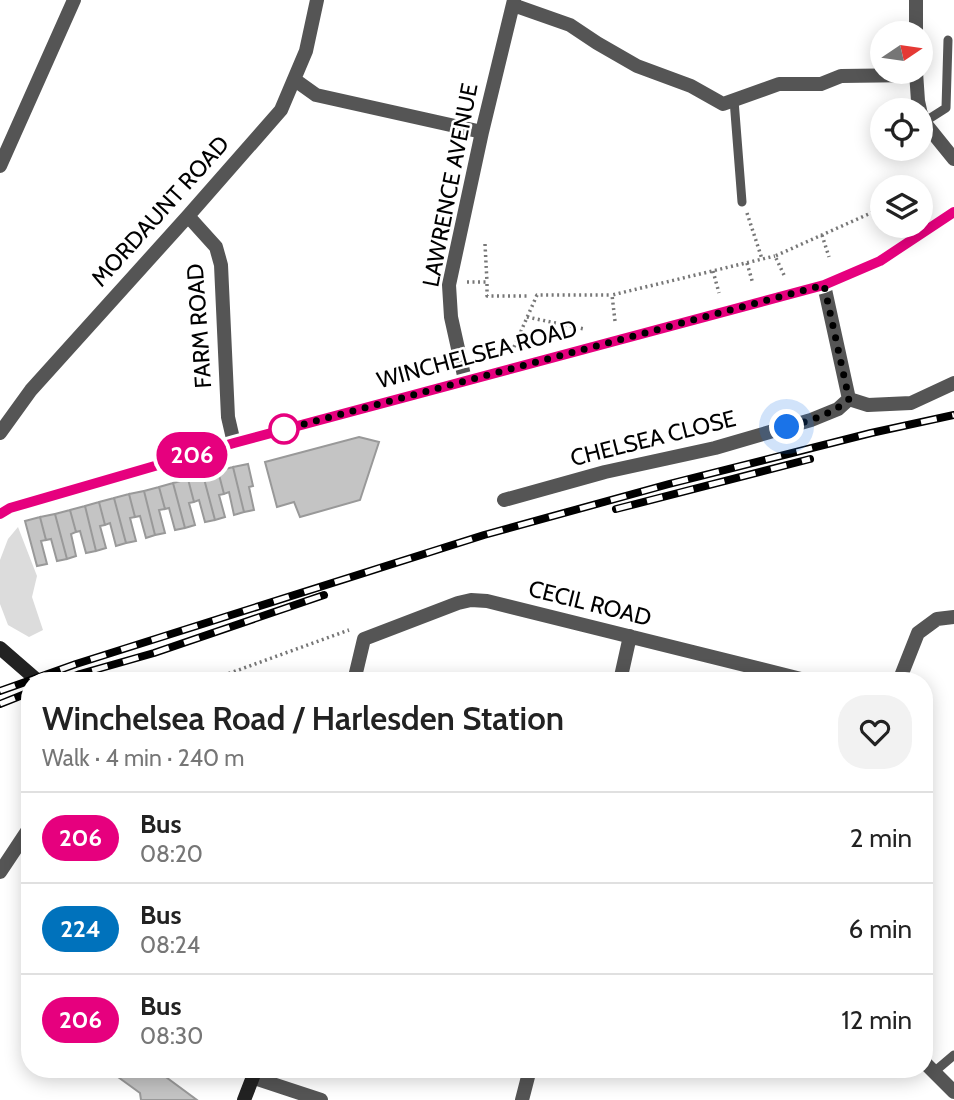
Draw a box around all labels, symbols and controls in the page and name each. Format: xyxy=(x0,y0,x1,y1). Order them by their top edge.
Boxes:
north arrow xyxy=(870,21,933,84)
map controls xyxy=(870,21,933,238)
street label: LAWRENCE AVENUE xyxy=(417,81,483,289)
button: locate xyxy=(870,98,933,161)
street label: MORDAUNT ROAD xyxy=(85,130,235,292)
button: layers xyxy=(870,175,933,238)
street label: FARM ROAD xyxy=(181,263,217,389)
street label: WINCHELSEA ROAD xyxy=(374,314,580,394)
street label: CHELSEA CLOSE xyxy=(568,404,738,472)
your location xyxy=(769,409,804,444)
unlabelled marker xyxy=(269,414,299,444)
line badge: 206 xyxy=(152,432,232,478)
text: 206 xyxy=(170,440,214,469)
street label: CECIL ROAD xyxy=(526,574,654,632)
button: heart xyxy=(838,695,912,769)
text: Winchelsea Road / Harlesden Station xyxy=(42,698,564,738)
text: Walk · 4 min · 240 m xyxy=(42,744,244,772)
text: Bus xyxy=(140,808,181,840)
text: 2 min xyxy=(850,822,912,854)
text: 206 xyxy=(59,823,102,852)
text: 08:20 xyxy=(140,840,203,868)
text: Bus xyxy=(140,899,181,931)
text: 6 min xyxy=(849,913,912,945)
text: 224 xyxy=(60,914,101,943)
text: 08:24 xyxy=(140,931,200,959)
text: Bus xyxy=(140,990,181,1022)
text: 12 min xyxy=(841,1004,912,1036)
text: 206 xyxy=(59,1005,102,1034)
text: 08:30 xyxy=(140,1022,203,1050)

